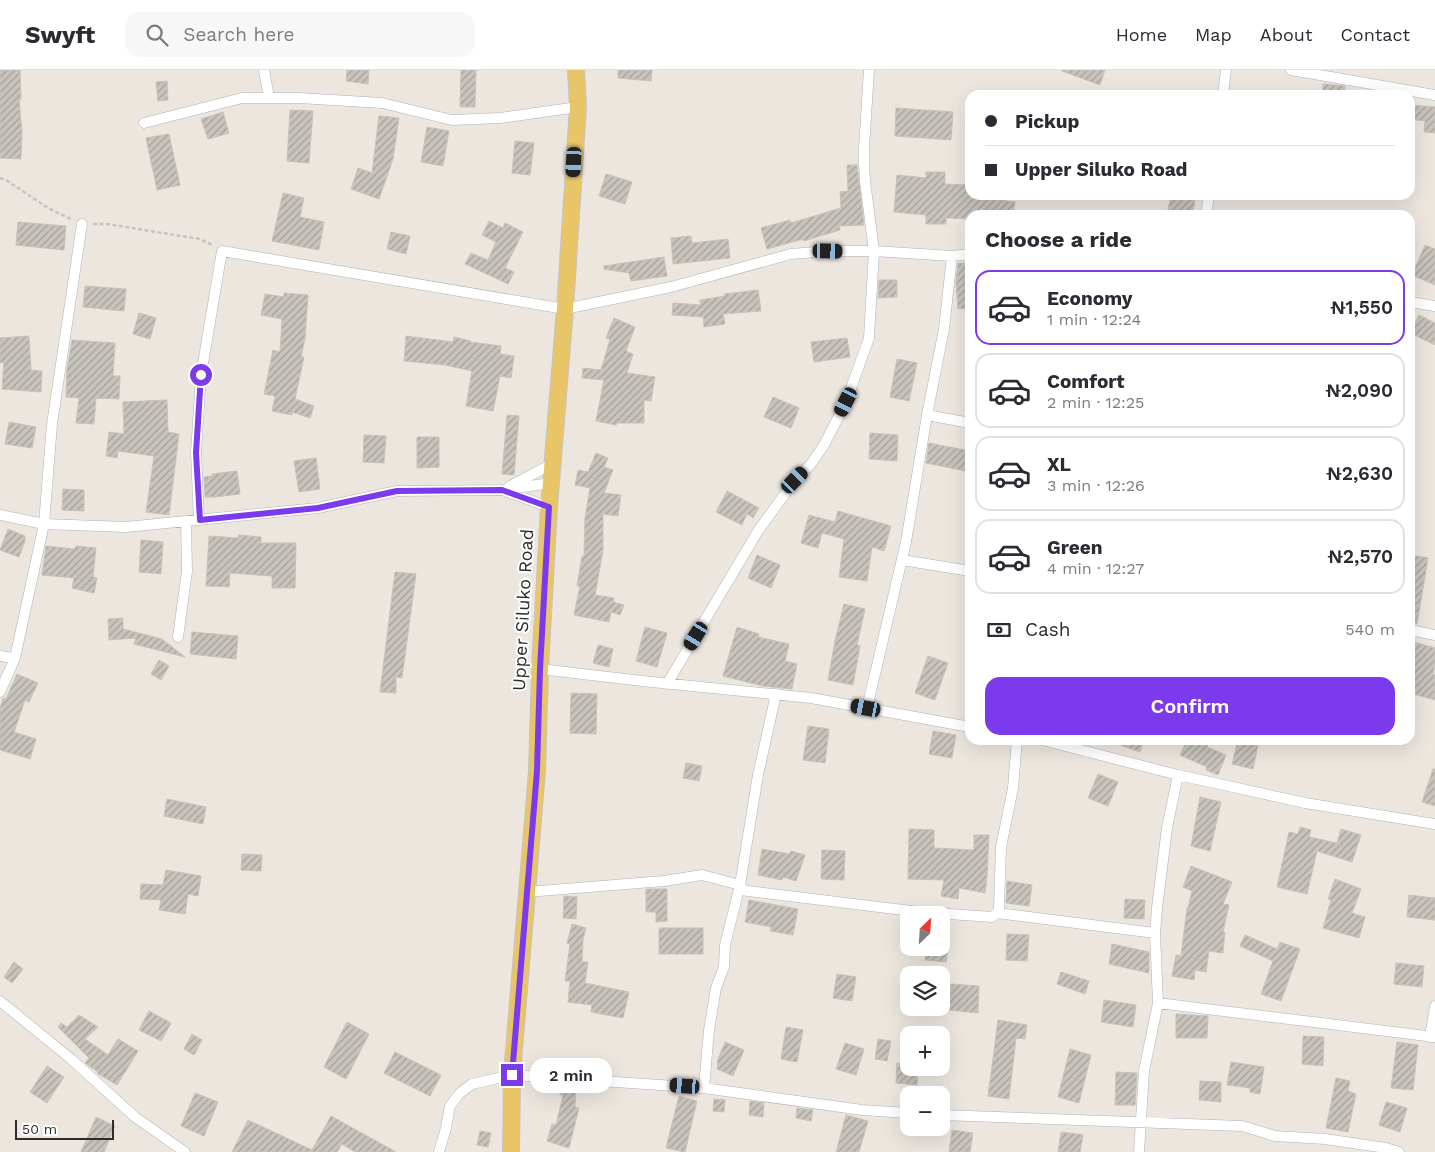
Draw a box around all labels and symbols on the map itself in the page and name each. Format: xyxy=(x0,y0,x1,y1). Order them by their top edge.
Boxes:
car xyxy=(565,147,582,177)
car xyxy=(812,243,843,259)
route start xyxy=(190,364,212,386)
car xyxy=(832,385,859,419)
car xyxy=(779,464,810,496)
street label: Upper Siluko Road xyxy=(508,528,537,692)
car xyxy=(681,619,710,653)
car xyxy=(849,698,882,718)
north arrow xyxy=(900,906,950,956)
callout: 2 min xyxy=(530,1058,612,1092)
route end xyxy=(501,1064,523,1086)
car xyxy=(669,1077,700,1095)
scale bar xyxy=(15,1117,114,1140)

